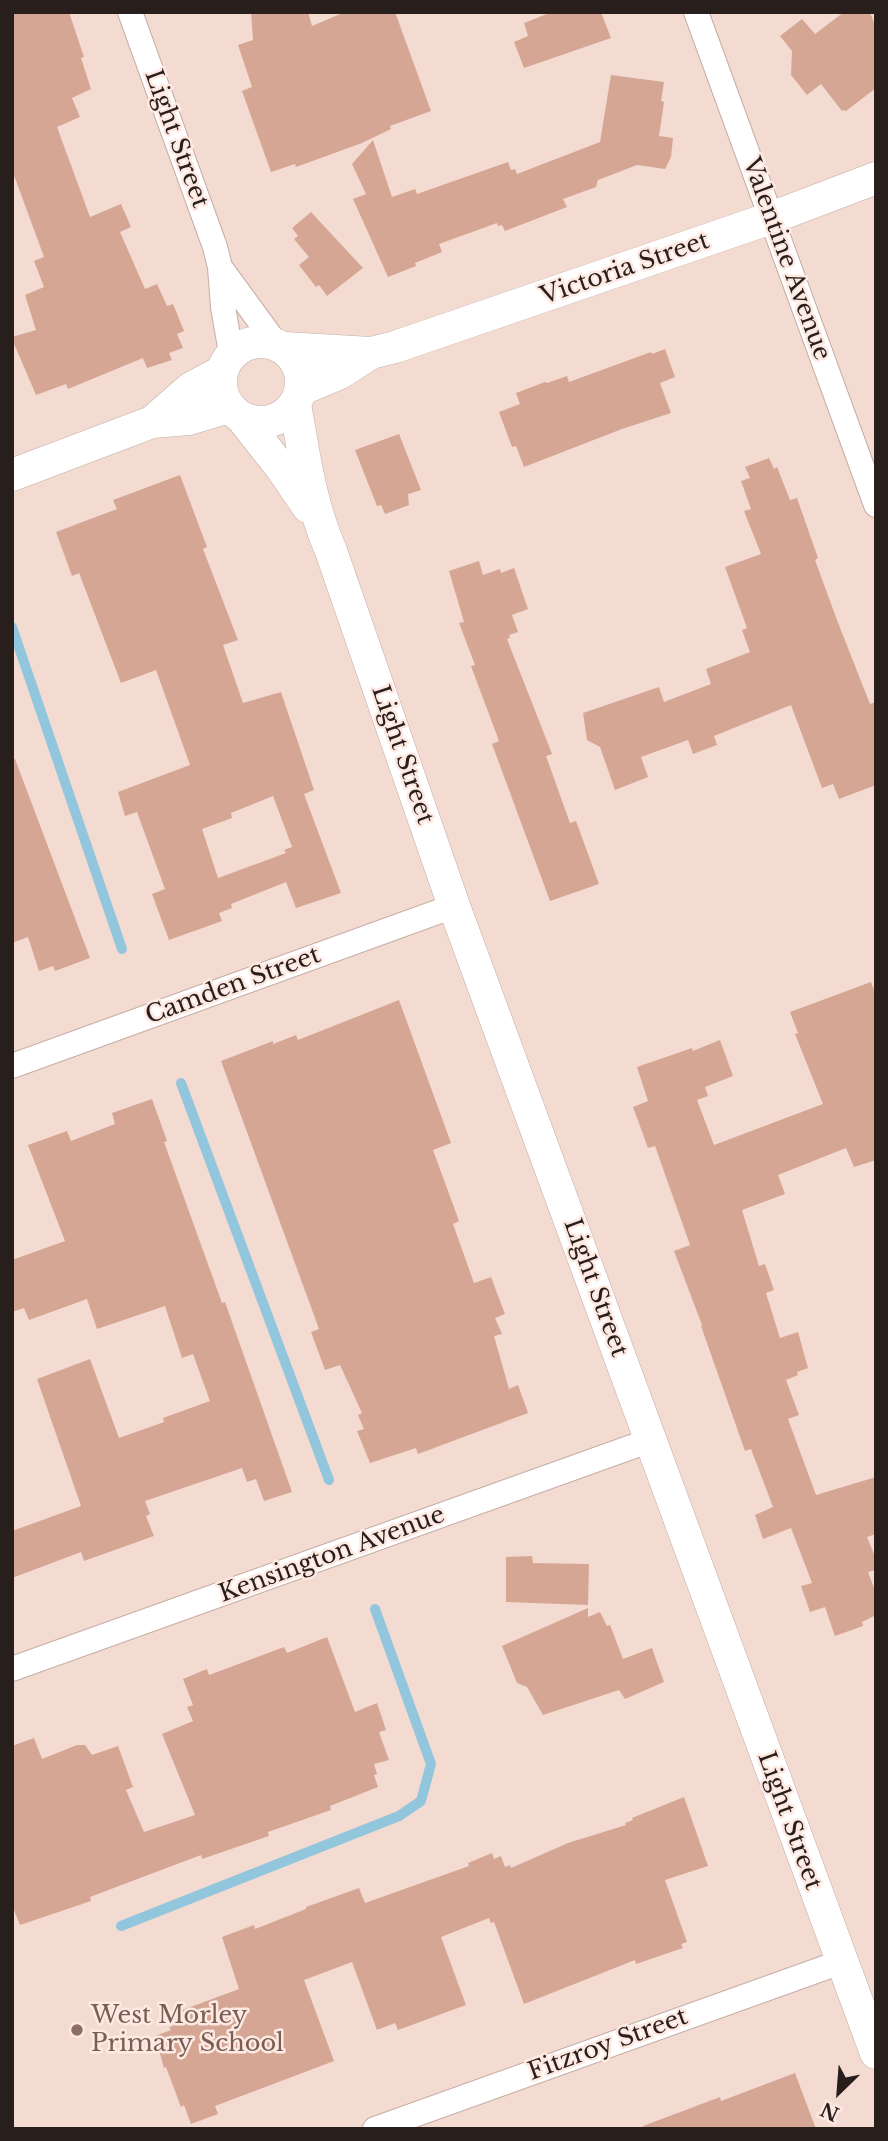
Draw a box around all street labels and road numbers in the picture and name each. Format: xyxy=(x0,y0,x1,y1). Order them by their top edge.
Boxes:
street label: Light Street xyxy=(138,66,214,212)
street label: Valentine Avenue xyxy=(736,154,836,364)
street label: Victoria Street xyxy=(537,227,713,311)
street label: Light Street xyxy=(365,682,439,828)
street label: Camden Street xyxy=(142,941,324,1031)
street label: Light Street xyxy=(557,1215,633,1361)
street label: Kensington Avenue xyxy=(215,1501,449,1609)
street label: Light Street xyxy=(751,1748,827,1894)
street label: Fitzroy Street xyxy=(524,2003,692,2087)

